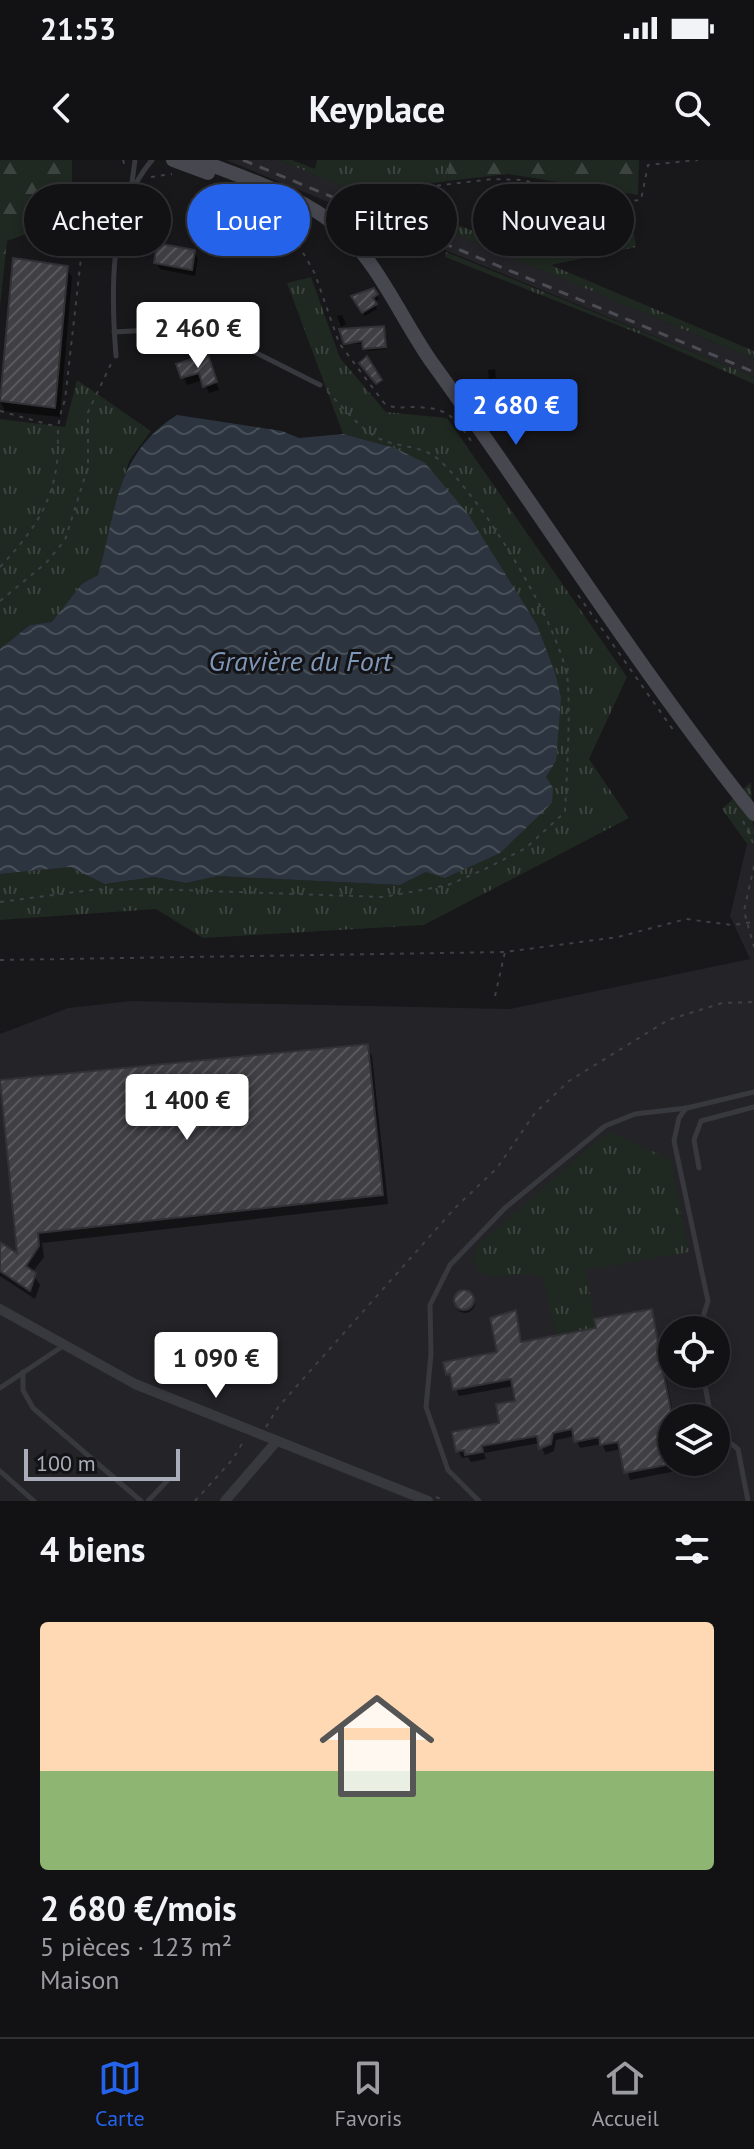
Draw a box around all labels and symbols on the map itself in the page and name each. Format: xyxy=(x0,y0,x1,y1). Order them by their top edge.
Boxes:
pin: 2 460 € xyxy=(124,302,272,370)
pin: 2 680 € xyxy=(442,379,590,447)
water label: Gravière du Fort xyxy=(208,642,393,679)
pin: 1 400 € xyxy=(113,1074,261,1142)
pin: 1 090 € xyxy=(142,1332,290,1400)
scale bar xyxy=(24,1445,180,1481)

